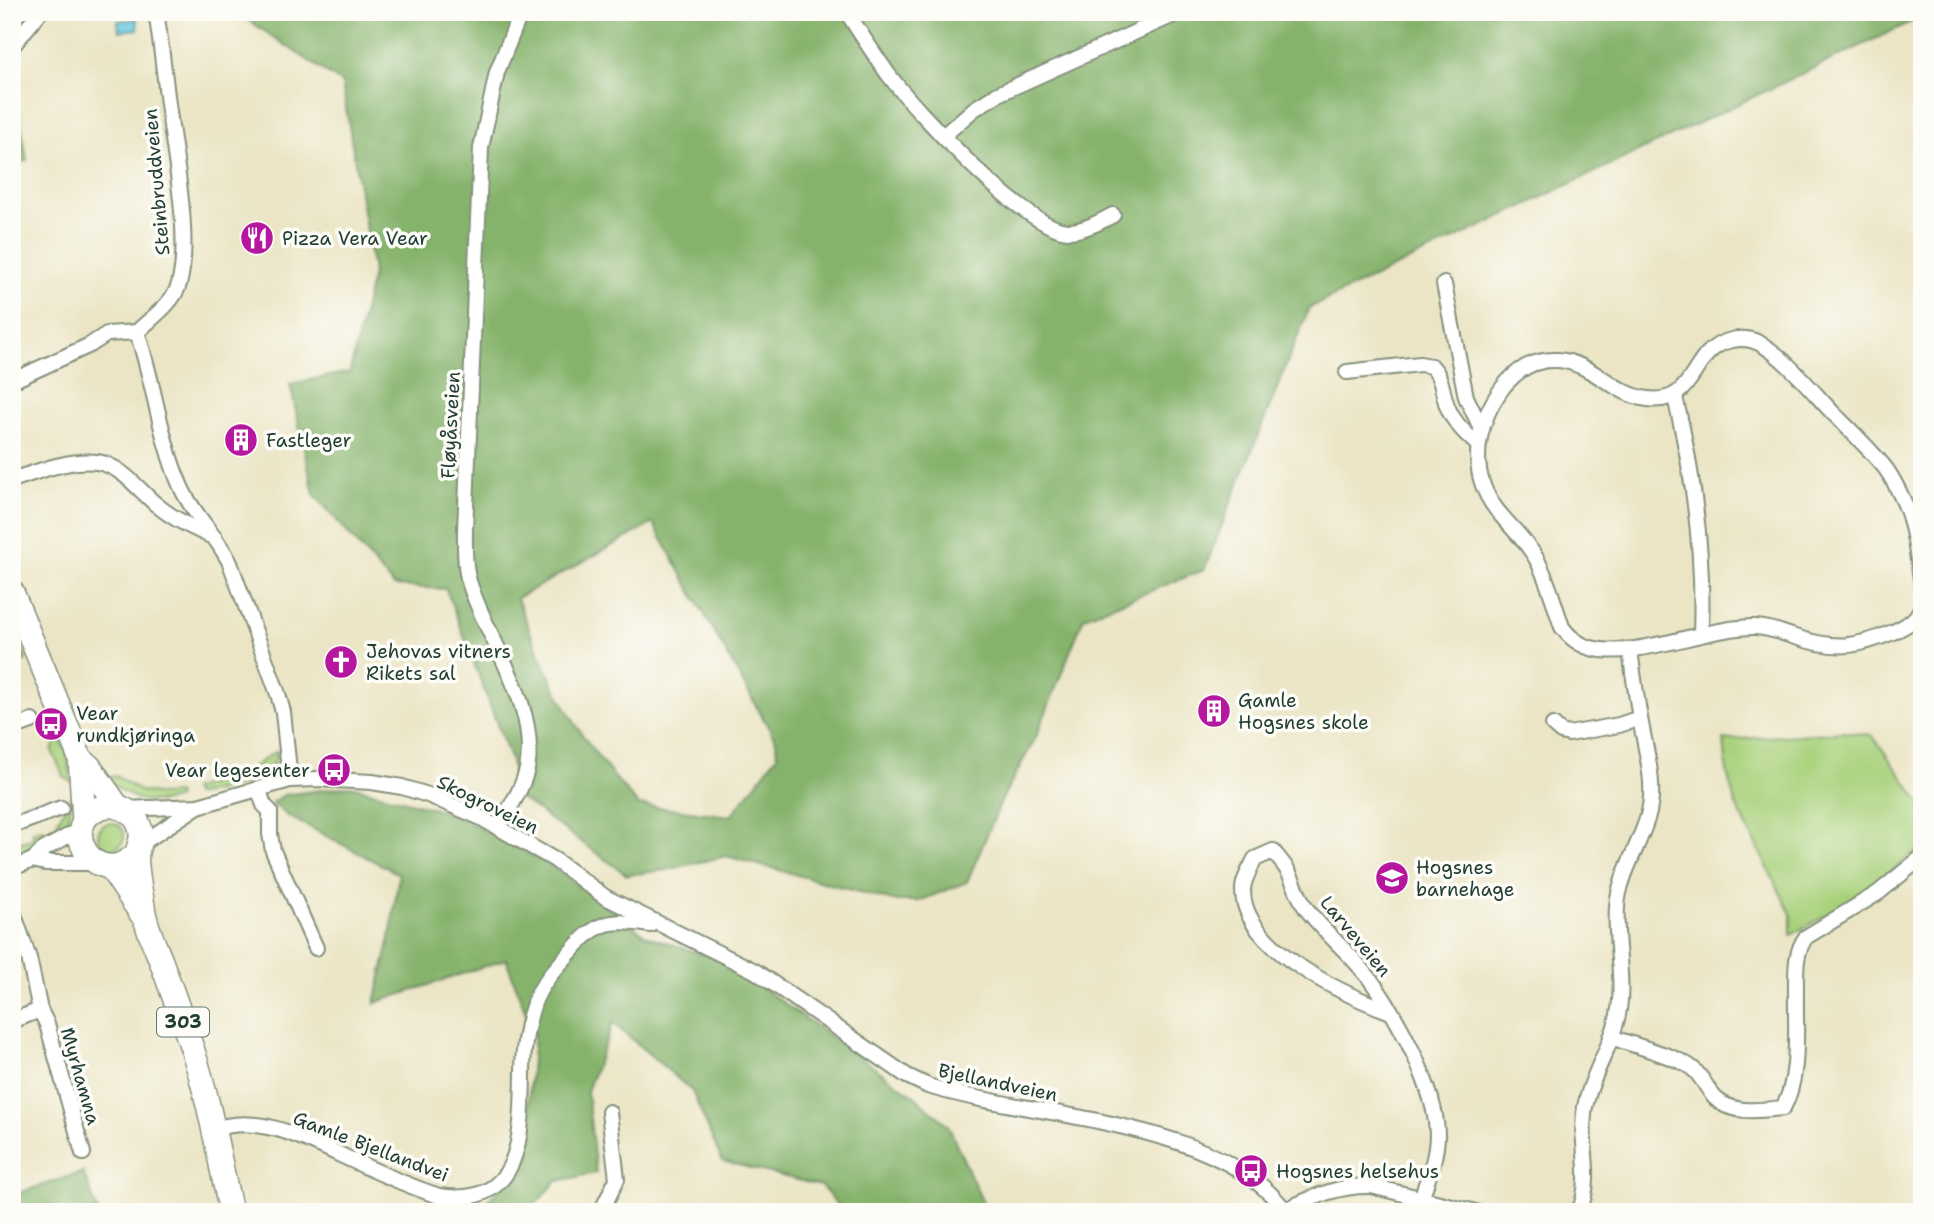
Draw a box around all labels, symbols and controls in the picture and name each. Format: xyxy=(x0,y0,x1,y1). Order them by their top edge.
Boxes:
street label: Steinbruddveien xyxy=(138,108,175,256)
restaurant icon: Pizza Vera Vear xyxy=(238,219,276,257)
place label: Pizza Vera Vear xyxy=(282,226,428,251)
street label: Fløyåsveien xyxy=(435,371,466,479)
building icon: Fastleger xyxy=(222,421,260,459)
place label: Fastleger xyxy=(266,428,352,453)
place label: Jehovas vitners Rikets sal xyxy=(366,639,511,686)
church icon: Jehovas vitners Rikets sal xyxy=(322,643,360,681)
place label: Gamle Hogsnes skole xyxy=(1238,688,1369,735)
building icon: Gamle Hogsnes skole xyxy=(1195,692,1233,730)
place label: Vear rundkjøringa xyxy=(76,701,195,748)
bus stop icon: Vear rundkjøringa xyxy=(32,705,70,743)
bus stop icon: Vear legesenter xyxy=(315,751,353,789)
place label: Vear legesenter xyxy=(165,758,310,783)
street label: Skogroveien xyxy=(433,769,543,840)
place label: Hogsnes barnehage xyxy=(1416,855,1515,902)
school or university icon: Hogsnes barnehage xyxy=(1373,859,1411,897)
street label: Larveveien xyxy=(1314,891,1397,982)
road number: 303 xyxy=(157,1007,209,1036)
street label: Myrhamna xyxy=(55,1025,106,1128)
street label: Bjellandveien xyxy=(936,1058,1060,1107)
street label: Gamle Bjellandvei xyxy=(289,1105,452,1188)
bus stop icon: Hogsnes helsehus xyxy=(1232,1152,1270,1190)
place label: Hogsnes helsehus xyxy=(1276,1159,1439,1184)

